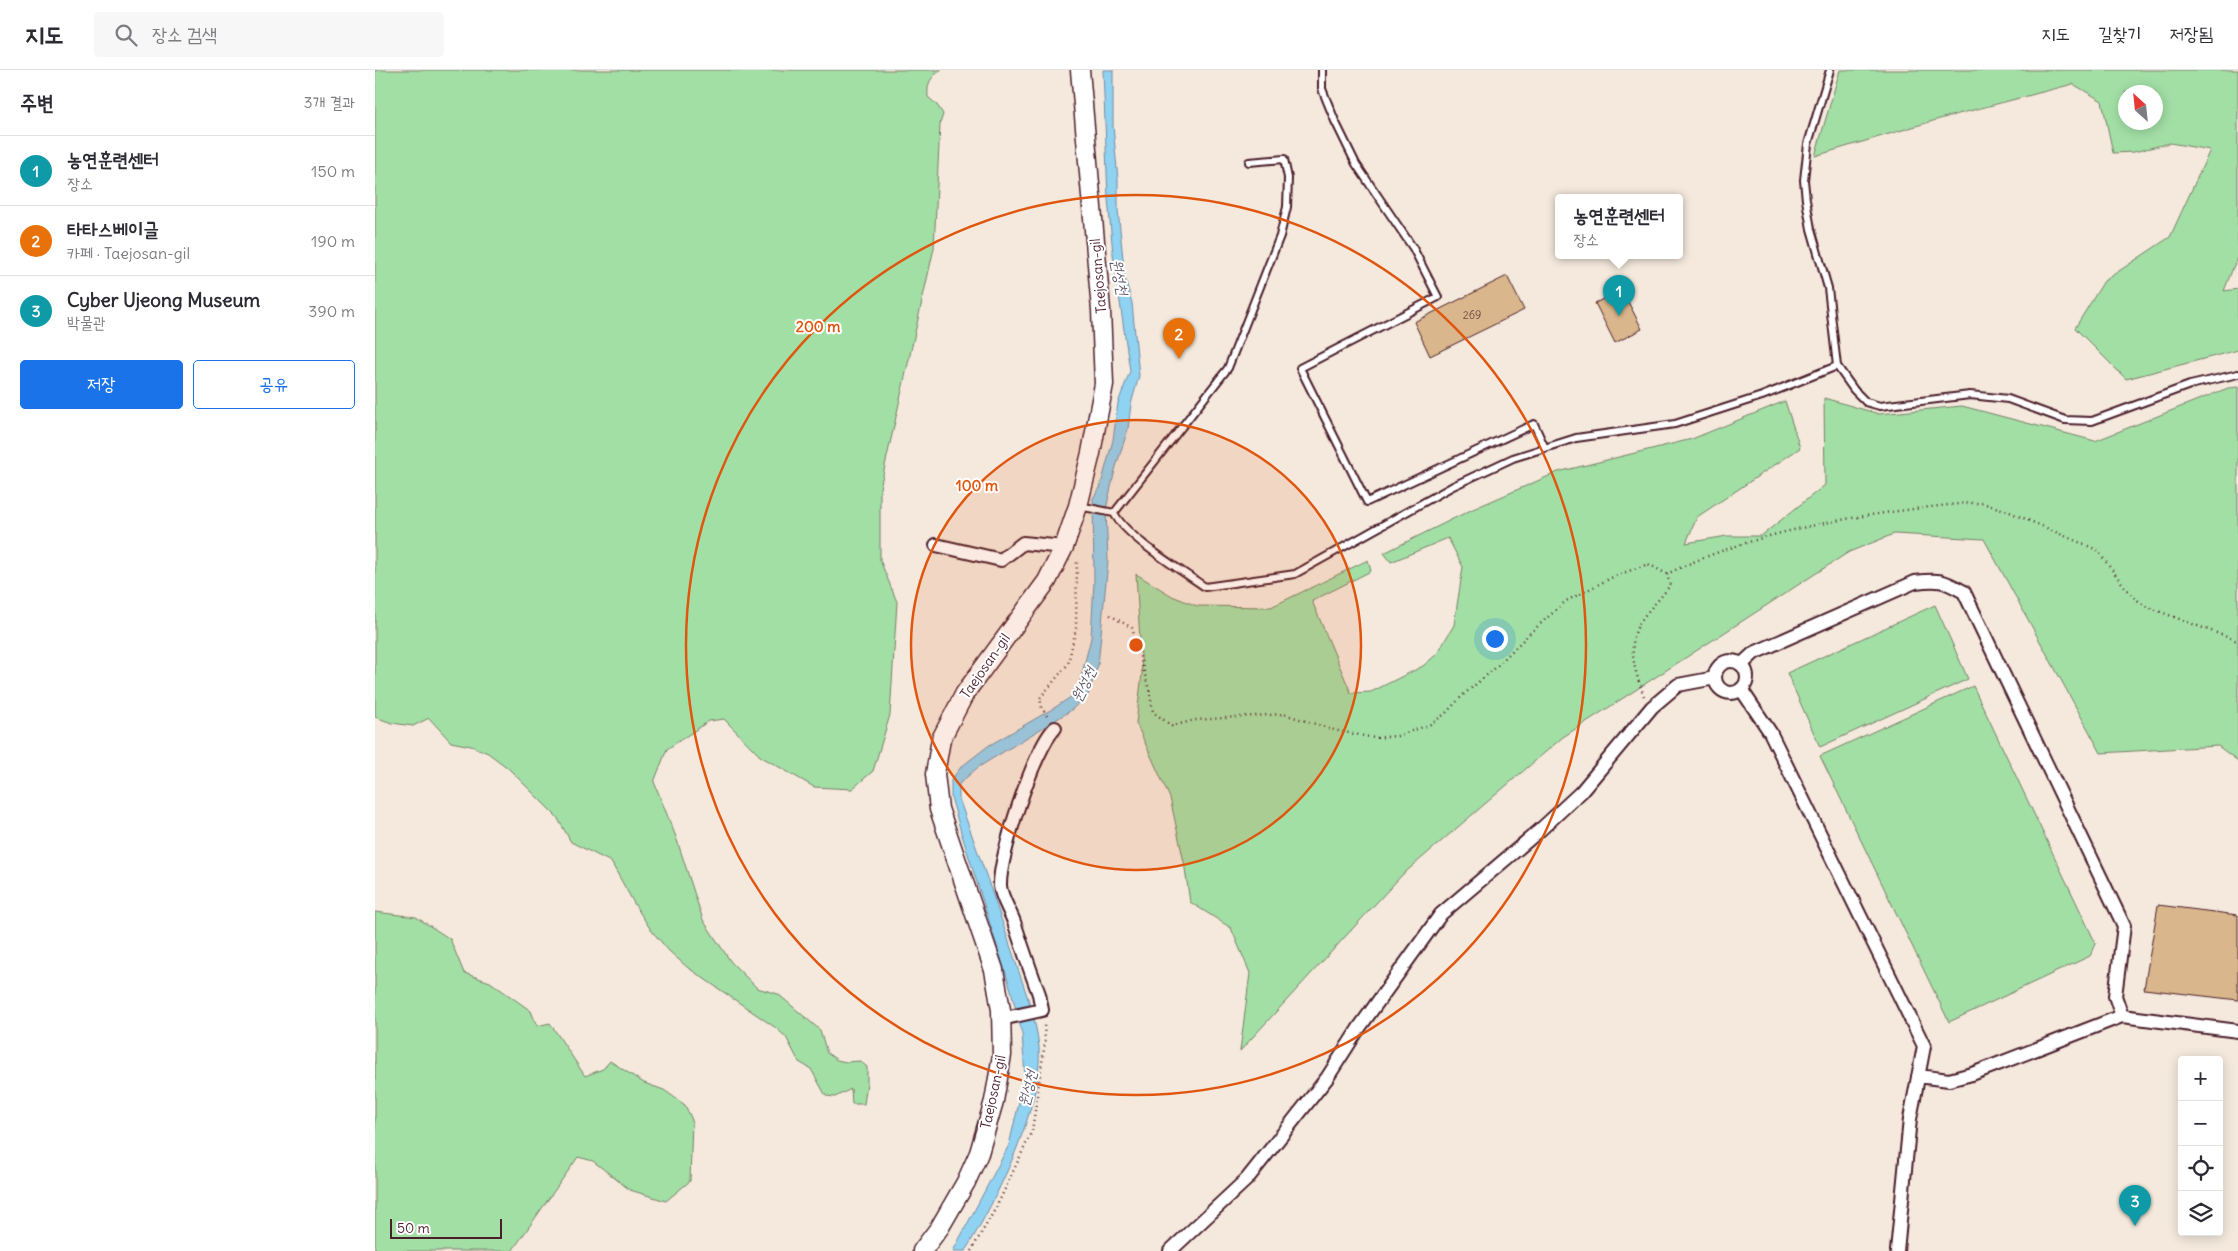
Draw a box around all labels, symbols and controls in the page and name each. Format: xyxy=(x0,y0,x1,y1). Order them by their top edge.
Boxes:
search box xyxy=(94,12,444,57)
text: 지도 xyxy=(25,19,64,49)
icon: search xyxy=(112,21,140,49)
text: 장소 검색 xyxy=(152,22,217,46)
text: 지도 xyxy=(2041,22,2070,45)
text: 길찾기 xyxy=(2098,22,2142,45)
text: 저장됨 xyxy=(2170,22,2213,45)
north arrow xyxy=(2118,85,2163,130)
text: 주변 xyxy=(20,89,54,116)
text: 3개 결과 xyxy=(303,92,355,112)
text: 농연훈련센터 xyxy=(67,147,159,171)
text: 1 xyxy=(33,161,39,181)
text: 150 m xyxy=(311,161,355,181)
text: 장소 xyxy=(67,173,93,193)
popup xyxy=(1555,194,1683,259)
text: 농연훈련센터 xyxy=(1573,203,1665,227)
text: 타타스베이글 xyxy=(67,217,159,241)
text: 장소 xyxy=(1573,229,1599,249)
text: 2 xyxy=(32,231,40,251)
text: 190 m xyxy=(311,231,355,251)
street label: Taejosan-gil xyxy=(1086,238,1110,314)
text: 카페 · Taejosan-gil xyxy=(67,243,190,263)
water label: 원성천 xyxy=(1107,257,1133,298)
pin: 1 xyxy=(1603,275,1635,316)
text: Cyber Ujeong Museum xyxy=(67,288,260,312)
text: 3 xyxy=(31,301,41,321)
text: 390 m xyxy=(308,301,355,321)
house number: 269 xyxy=(1463,308,1481,322)
text: 박물관 xyxy=(67,312,106,332)
text: 200 m xyxy=(796,317,840,336)
pin: 2 xyxy=(1163,318,1195,359)
button: 저장 xyxy=(20,360,183,409)
button: 공유 xyxy=(193,360,355,409)
text: 100 m xyxy=(956,476,998,495)
your location xyxy=(1482,626,1508,652)
street label: Taejosan-gil xyxy=(956,630,1014,702)
centre of rings xyxy=(1127,636,1145,654)
water label: 원성천 xyxy=(1066,662,1101,704)
street label: Taejosan-gil xyxy=(976,1053,1010,1131)
map controls xyxy=(2178,1056,2223,1236)
button: + xyxy=(2178,1056,2223,1101)
water label: 원성천 xyxy=(1013,1066,1041,1108)
button: − xyxy=(2178,1101,2223,1146)
button: locate xyxy=(2178,1146,2223,1191)
pin: 3 xyxy=(2119,1185,2151,1226)
button: layers xyxy=(2178,1191,2223,1236)
scale bar xyxy=(390,1216,503,1239)
text: 50 m xyxy=(397,1219,430,1237)

